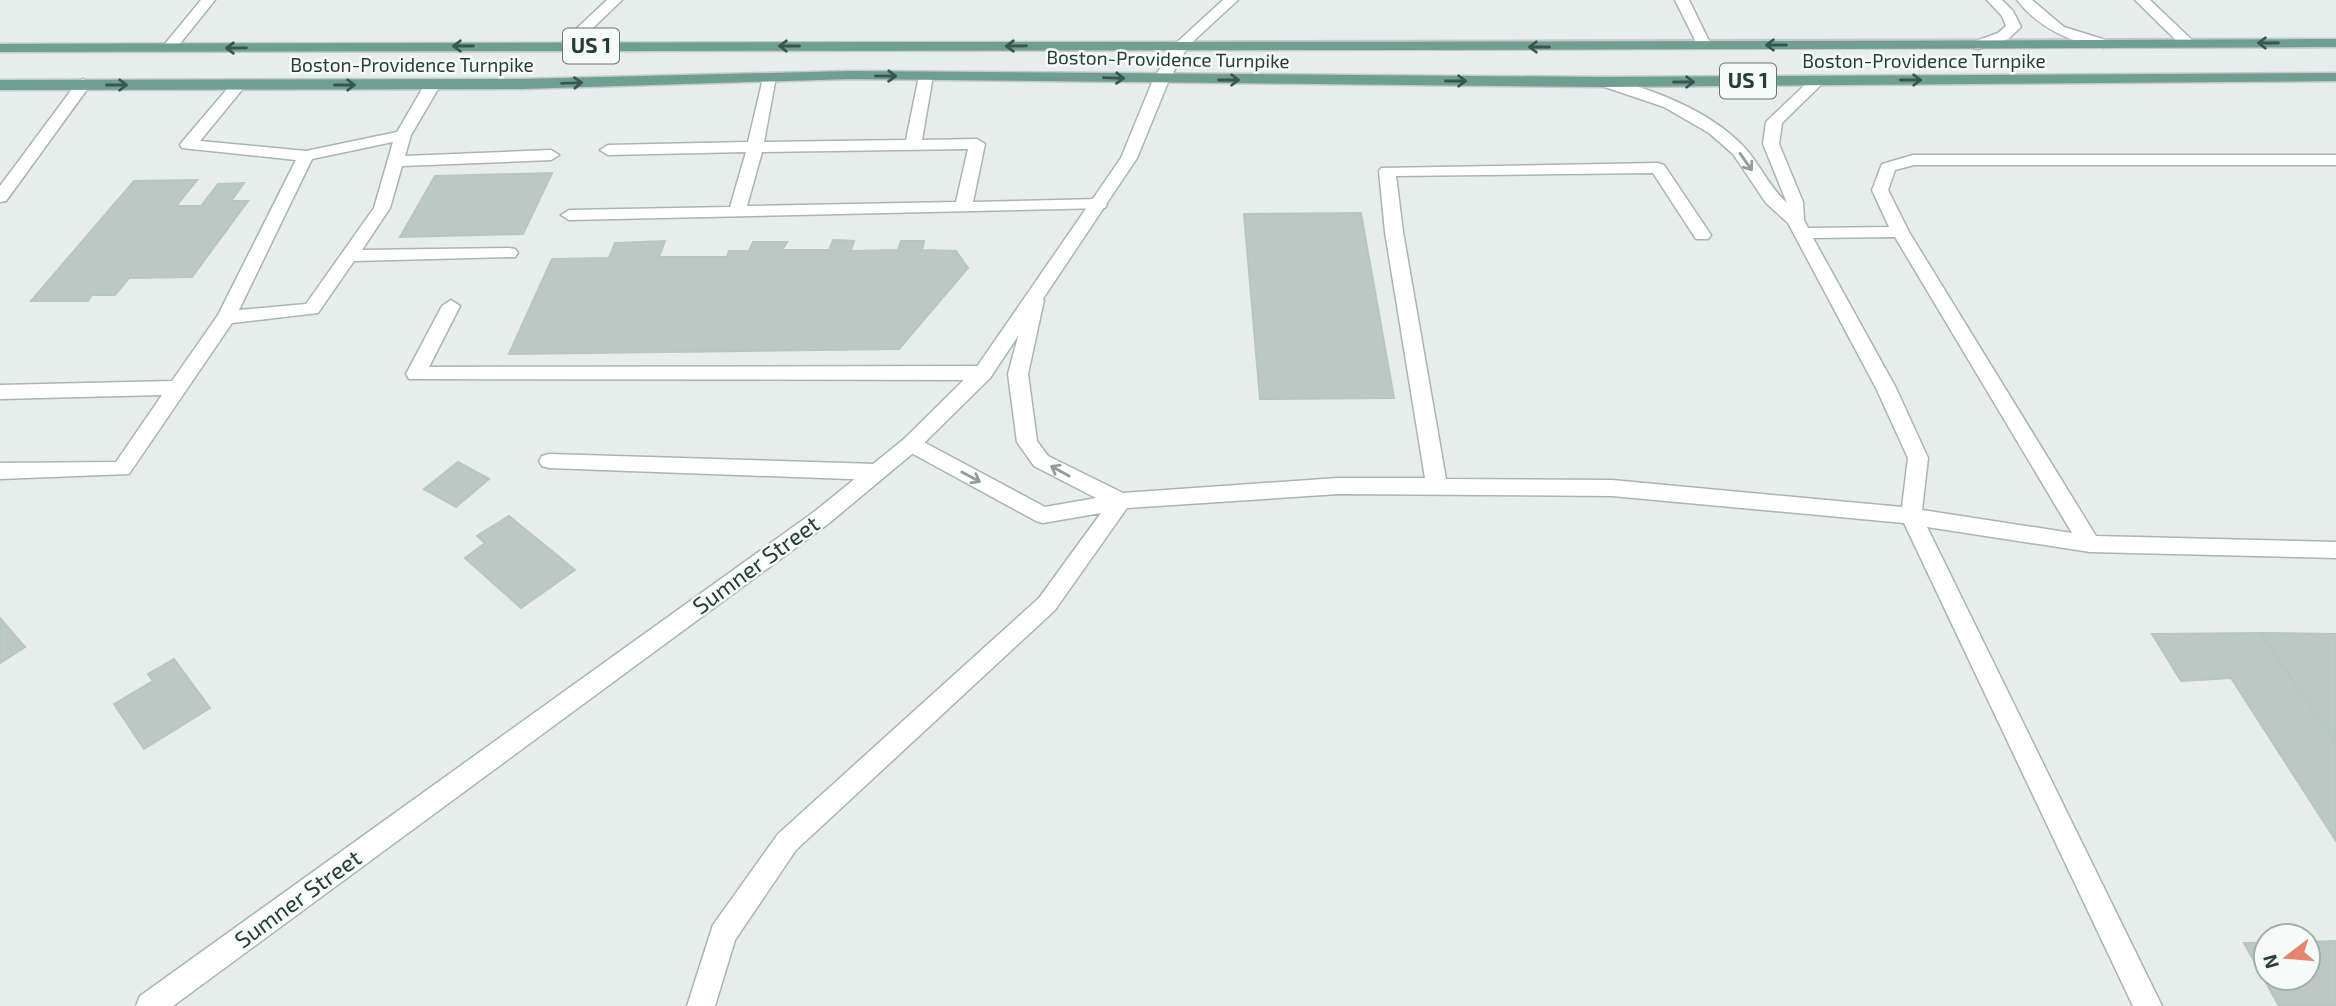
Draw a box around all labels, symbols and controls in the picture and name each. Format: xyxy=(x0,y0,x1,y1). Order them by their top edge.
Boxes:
road number: US 1 xyxy=(563,28,619,64)
one-way arrow xyxy=(2257,36,2280,50)
one-way arrow xyxy=(1765,38,1788,52)
one-way arrow xyxy=(452,39,475,53)
one-way arrow xyxy=(777,39,800,53)
one-way arrow xyxy=(1005,39,1028,53)
one-way arrow xyxy=(1528,40,1551,54)
one-way arrow xyxy=(224,41,247,55)
street label: Boston-Providence Turnpike xyxy=(1046,45,1290,72)
street label: Boston-Providence Turnpike xyxy=(1802,49,2046,72)
street label: Boston-Providence Turnpike xyxy=(290,53,534,76)
road number: US 1 xyxy=(1720,64,1776,98)
one-way arrow xyxy=(874,69,897,83)
one-way arrow xyxy=(1102,72,1125,85)
one-way arrow xyxy=(1217,73,1240,87)
one-way arrow xyxy=(1900,73,1923,87)
one-way arrow xyxy=(1445,74,1468,88)
one-way arrow xyxy=(1672,75,1695,88)
one-way arrow xyxy=(560,76,583,89)
one-way arrow xyxy=(105,78,128,91)
one-way arrow xyxy=(333,78,356,92)
one-way arrow xyxy=(1739,152,1753,171)
one-way arrow xyxy=(1050,464,1071,477)
one-way arrow xyxy=(960,470,981,484)
street label: Sumner Street xyxy=(687,509,824,620)
street label: Sumner Street xyxy=(229,843,366,954)
north arrow xyxy=(2252,922,2322,992)
text: N xyxy=(2257,952,2283,972)

